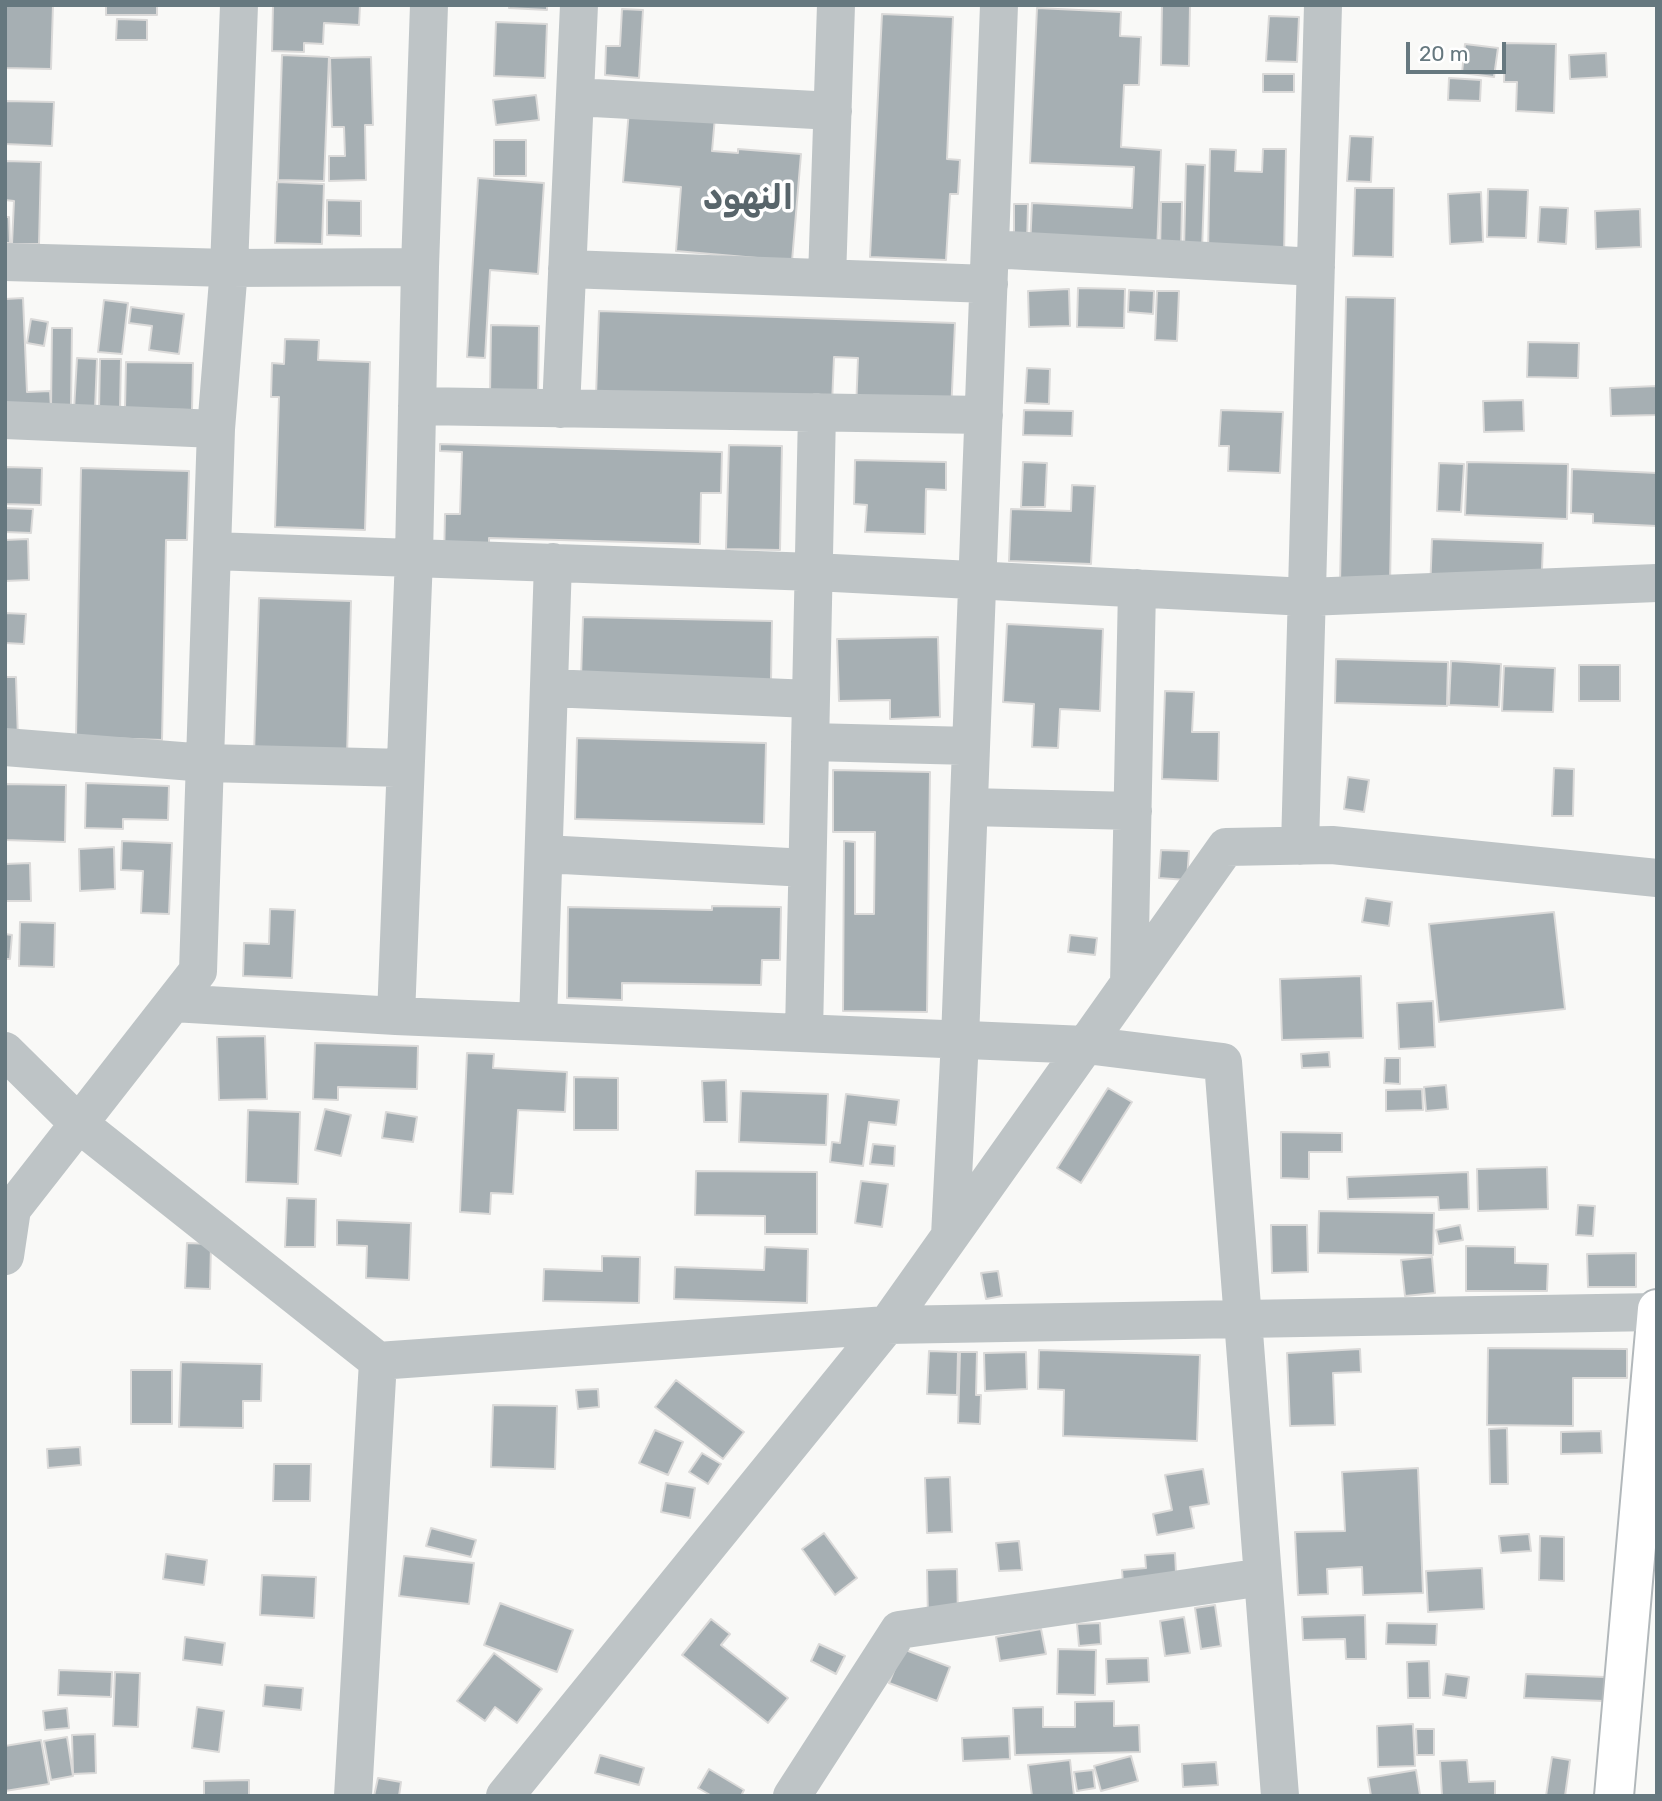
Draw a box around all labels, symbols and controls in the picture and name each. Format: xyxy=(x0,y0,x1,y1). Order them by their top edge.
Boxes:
scale bar xyxy=(1410,28,1510,72)
text: 20 m xyxy=(1419,41,1468,66)
district label: النهود xyxy=(703,178,793,220)

